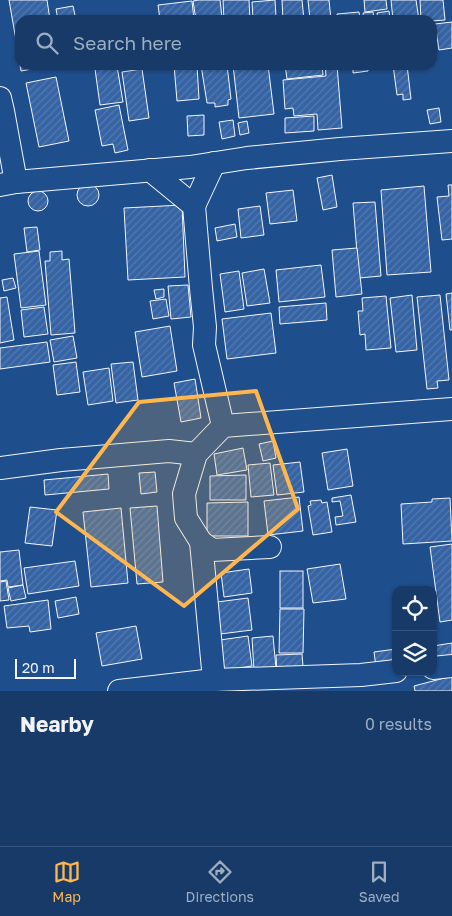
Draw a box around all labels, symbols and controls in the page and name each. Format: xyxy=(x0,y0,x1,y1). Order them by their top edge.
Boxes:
search box xyxy=(15,15,437,70)
icon: search xyxy=(33,29,61,57)
text: Search here xyxy=(73,31,182,54)
map controls xyxy=(392,586,437,676)
button: locate xyxy=(392,586,437,631)
button: layers xyxy=(392,631,437,676)
scale bar xyxy=(15,656,76,679)
text: 20 m xyxy=(22,659,55,676)
text: Nearby xyxy=(20,711,94,737)
text: 0 results xyxy=(365,714,432,734)
tab: Map xyxy=(52,858,81,905)
tab: Directions xyxy=(186,858,254,905)
tab: Saved xyxy=(359,858,400,905)

